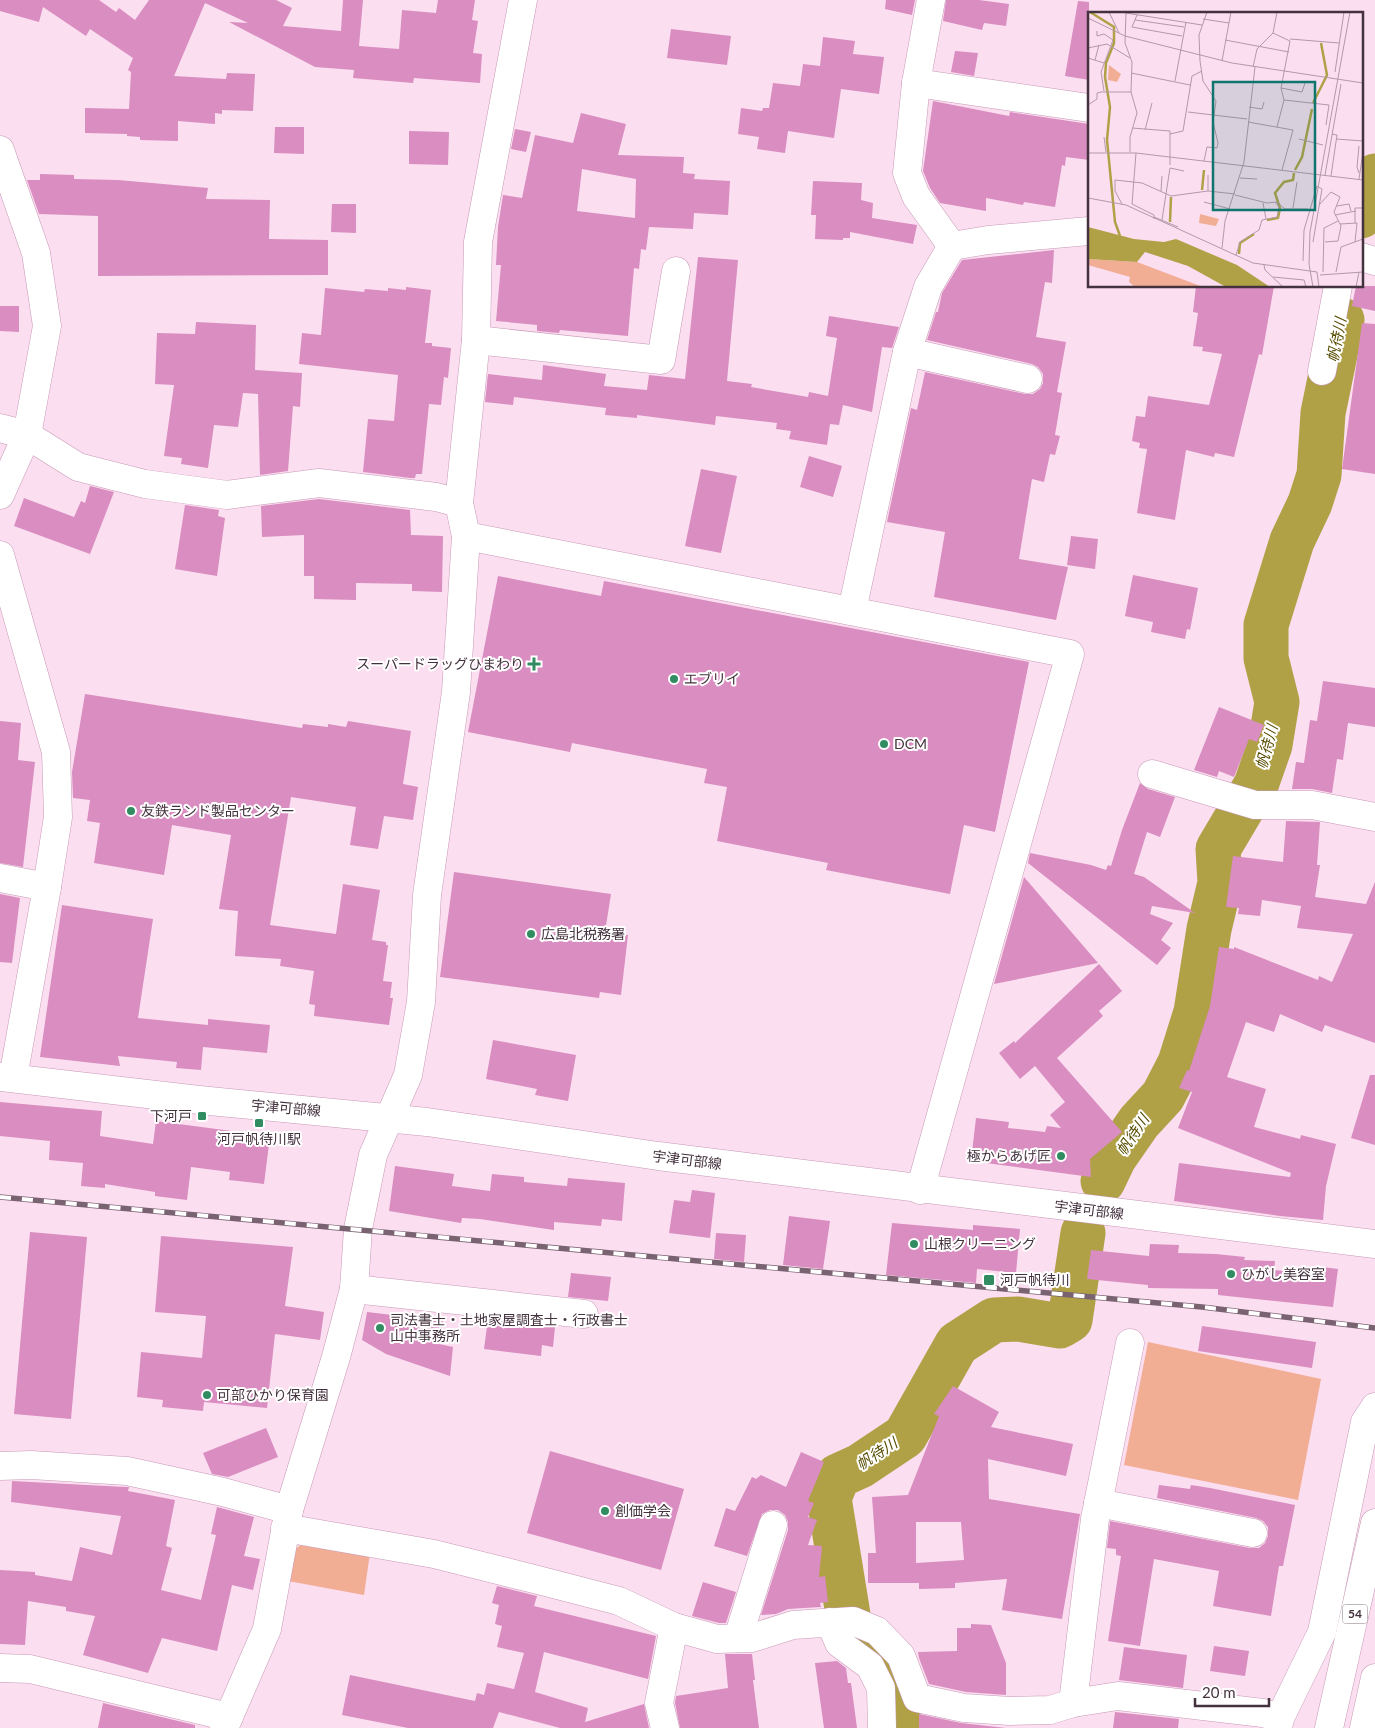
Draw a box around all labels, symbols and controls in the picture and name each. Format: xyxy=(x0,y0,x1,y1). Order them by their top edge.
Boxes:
inset map xyxy=(1088,12,1362,288)
water label: 帆待川 xyxy=(1323,314,1350,364)
place label: スーパードラッグひまわり xyxy=(356,655,524,672)
marker: スーパードラッグひまわり xyxy=(528,658,540,670)
place label: エブリイ xyxy=(684,670,740,687)
marker: エブリイ xyxy=(668,673,680,685)
water label: 帆待川 xyxy=(1252,721,1281,771)
place label: DCM xyxy=(894,735,927,752)
marker: DCM xyxy=(878,738,890,750)
place label: 友鉄ランド製品センター xyxy=(141,802,295,819)
marker: 友鉄ランド製品センター xyxy=(125,805,137,817)
place label: 広島北税務署 xyxy=(541,925,625,942)
marker: 広島北税務署 xyxy=(525,928,537,940)
street label: 宇津可部線 xyxy=(250,1096,322,1119)
place label: 下河戸 xyxy=(150,1107,192,1124)
water label: 帆待川 xyxy=(1112,1109,1153,1158)
marker: 下河戸 xyxy=(196,1110,208,1122)
marker: 河戸帆待川駅 xyxy=(253,1117,265,1129)
place label: 河戸帆待川駅 xyxy=(217,1130,301,1147)
street label: 宇津可部線 xyxy=(651,1147,723,1172)
place label: 極からあげ匠 xyxy=(967,1147,1051,1164)
marker: 極からあげ匠 xyxy=(1055,1150,1067,1162)
street label: 宇津可部線 xyxy=(1053,1197,1125,1222)
place label: 山根クリーニング xyxy=(924,1235,1036,1252)
marker: 山根クリーニング xyxy=(908,1238,920,1250)
place label: ひがし美容室 xyxy=(1241,1265,1325,1282)
marker: ひがし美容室 xyxy=(1225,1268,1237,1280)
place label: 河戸帆待川 xyxy=(1000,1271,1070,1288)
marker: 河戸帆待川 xyxy=(982,1273,996,1287)
place label: 司法書士・土地家屋調査士・行政書士 山中事務所 xyxy=(390,1311,628,1344)
marker: 司法書士・土地家屋調査士・行政書士 山中事務所 xyxy=(374,1322,386,1334)
place label: 可部ひかり保育園 xyxy=(217,1386,329,1403)
marker: 可部ひかり保育園 xyxy=(201,1389,213,1401)
water label: 帆待川 xyxy=(853,1432,902,1473)
place label: 創価学会 xyxy=(615,1502,671,1519)
marker: 創価学会 xyxy=(599,1505,611,1517)
road number: 54 xyxy=(1342,1605,1368,1624)
scale bar xyxy=(1195,1676,1269,1708)
text: 20 m xyxy=(1202,1683,1236,1701)

